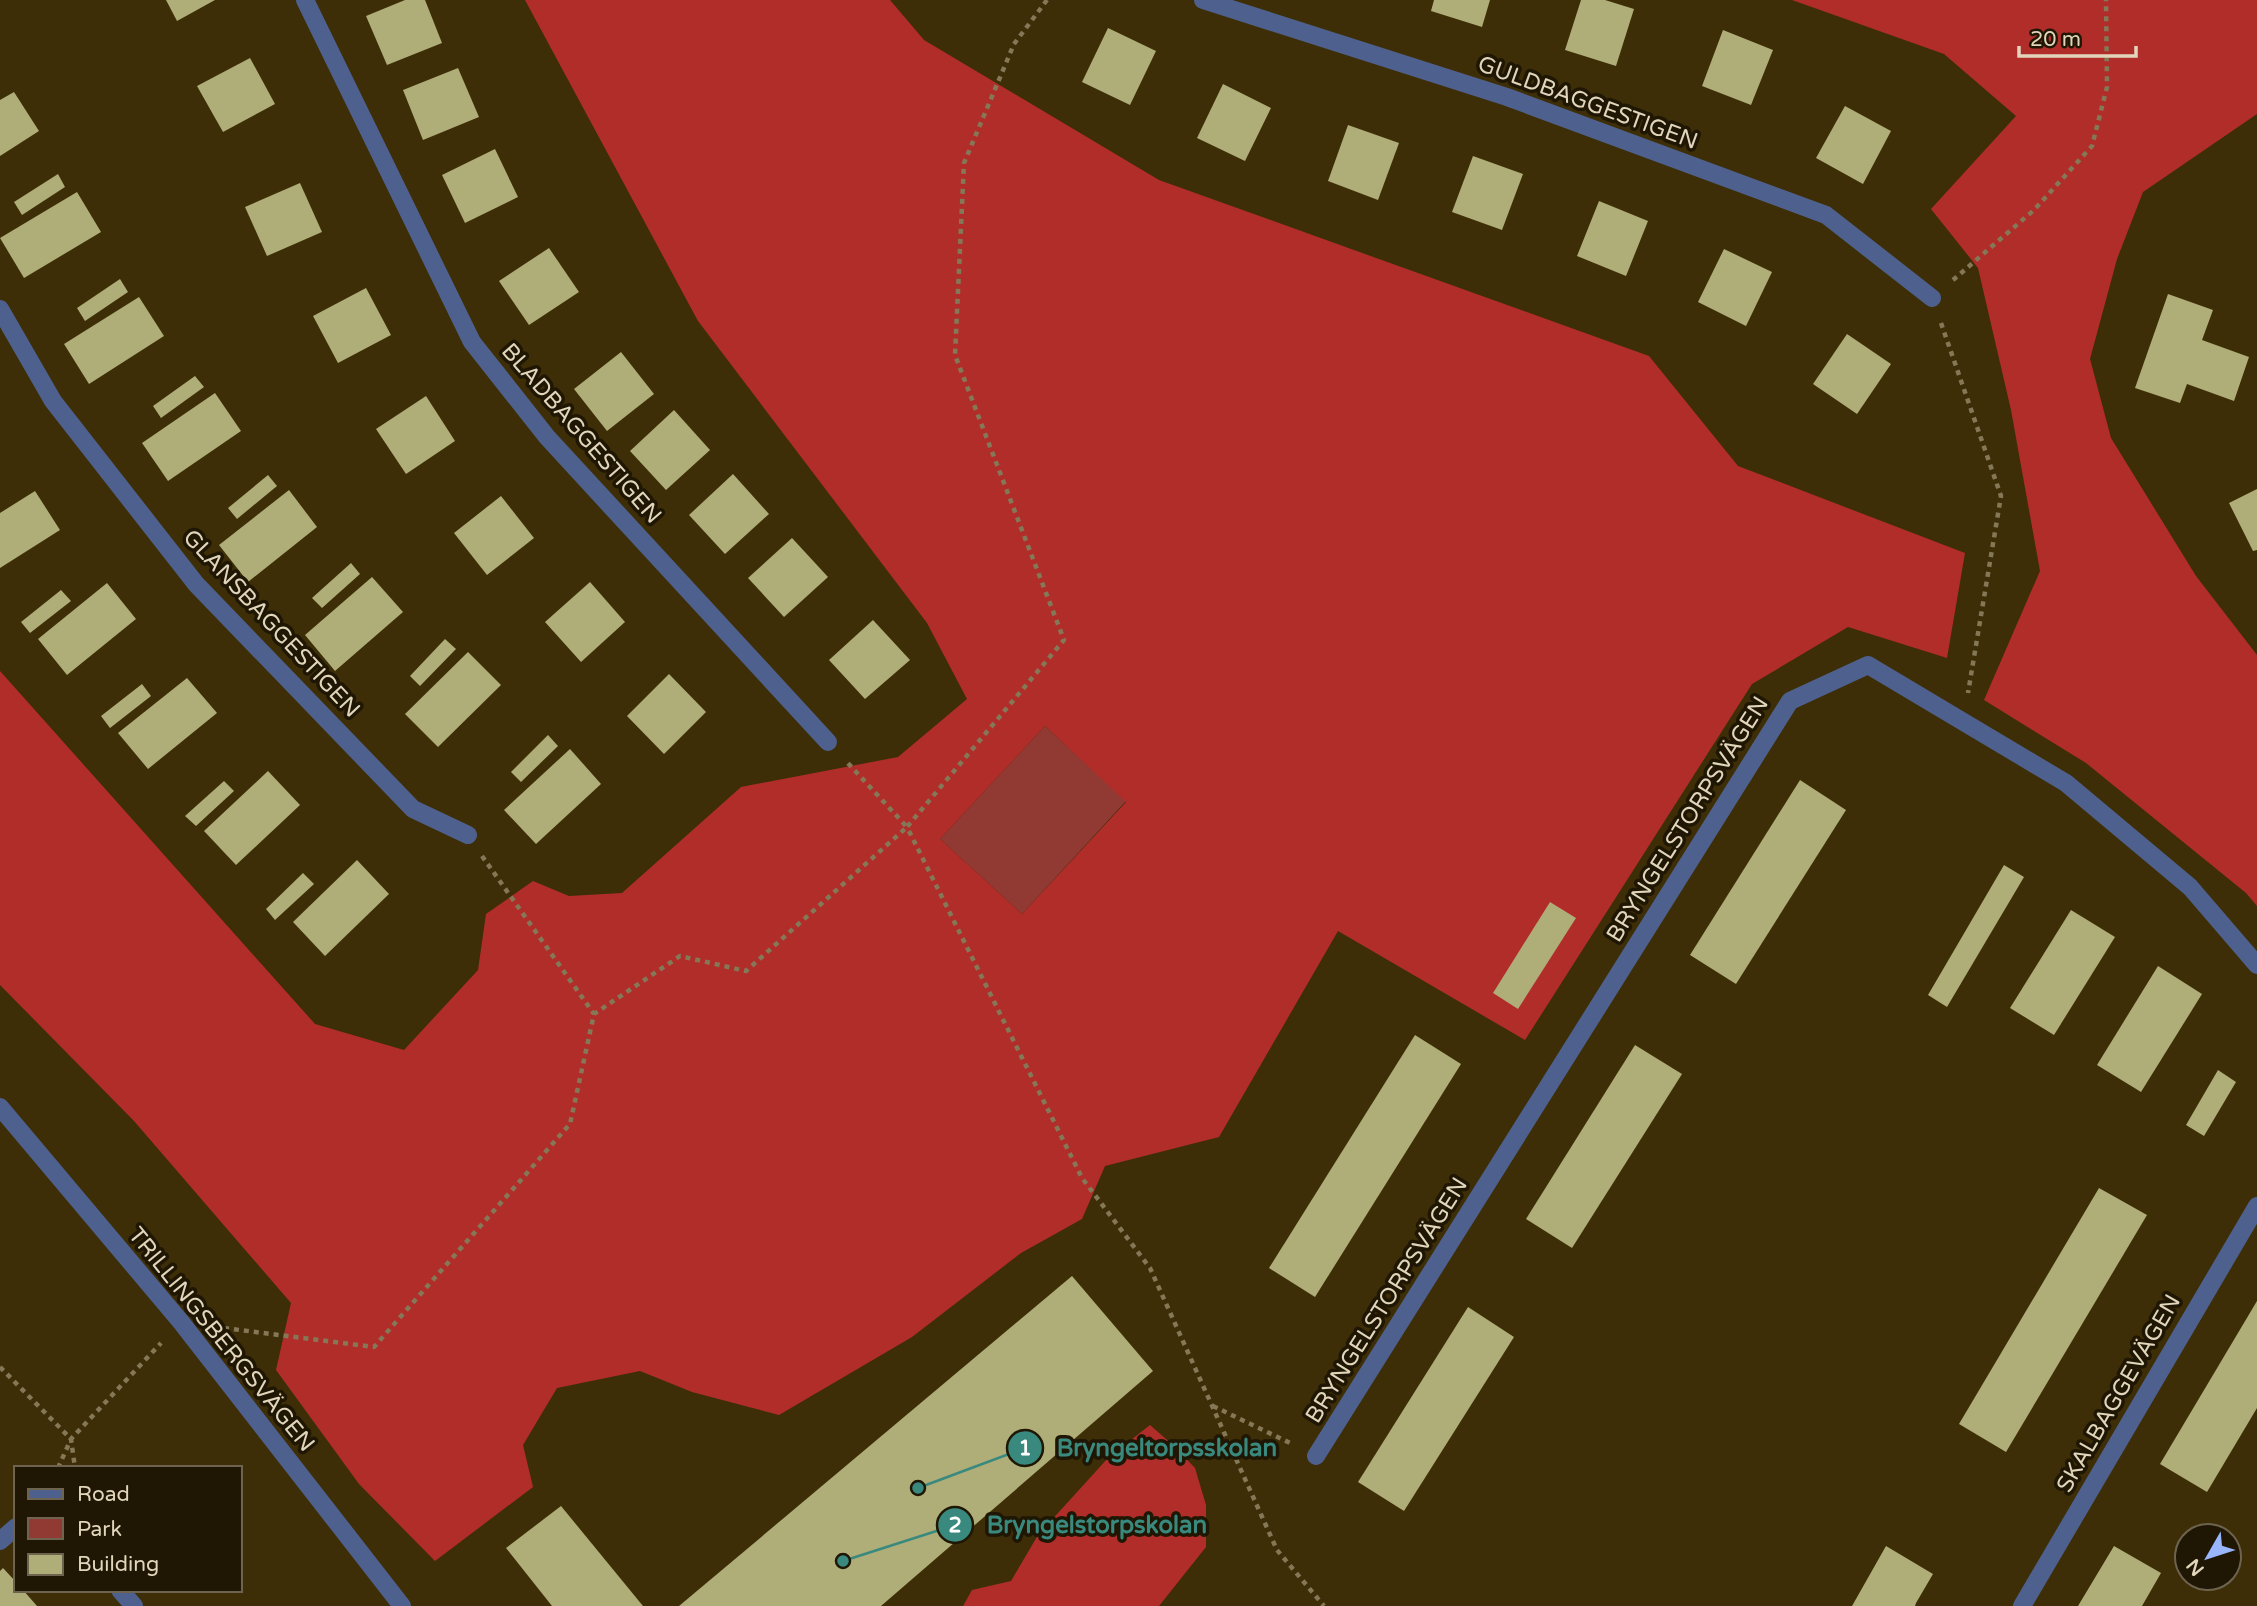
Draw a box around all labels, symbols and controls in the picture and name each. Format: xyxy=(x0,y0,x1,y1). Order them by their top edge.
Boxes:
scale bar xyxy=(2019,14,2136,58)
text: 20 m xyxy=(2030,27,2081,52)
street label: GULDBAGGESTIGEN xyxy=(1474,50,1701,156)
street label: BLADBAGGESTIGEN xyxy=(495,338,667,530)
street label: GLANSBAGGESTIGEN xyxy=(177,524,366,723)
street label: BRYNGELSTORPSVÄGEN xyxy=(1601,691,1775,948)
street label: BRYNGELSTORPSVÄGEN xyxy=(1300,1172,1474,1429)
street label: TRILLINGSBERGSVÄGEN xyxy=(122,1222,320,1458)
street label: SKALBAGGEVÄGEN xyxy=(2051,1289,2187,1498)
callout: Bryngeltorpsskolan xyxy=(1008,1425,1291,1470)
text: Bryngeltorpsskolan xyxy=(1057,1434,1277,1463)
text: 1 xyxy=(1018,1436,1032,1461)
legend xyxy=(14,1466,242,1592)
text: Road xyxy=(77,1482,130,1507)
callout: Bryngelstorpskolan xyxy=(938,1502,1221,1547)
text: Bryngelstorpskolan xyxy=(987,1511,1207,1540)
text: 2 xyxy=(948,1513,962,1538)
text: Park xyxy=(77,1517,122,1542)
north arrow xyxy=(2173,1522,2243,1592)
text: Building xyxy=(77,1552,159,1577)
text: N xyxy=(2182,1554,2209,1580)

